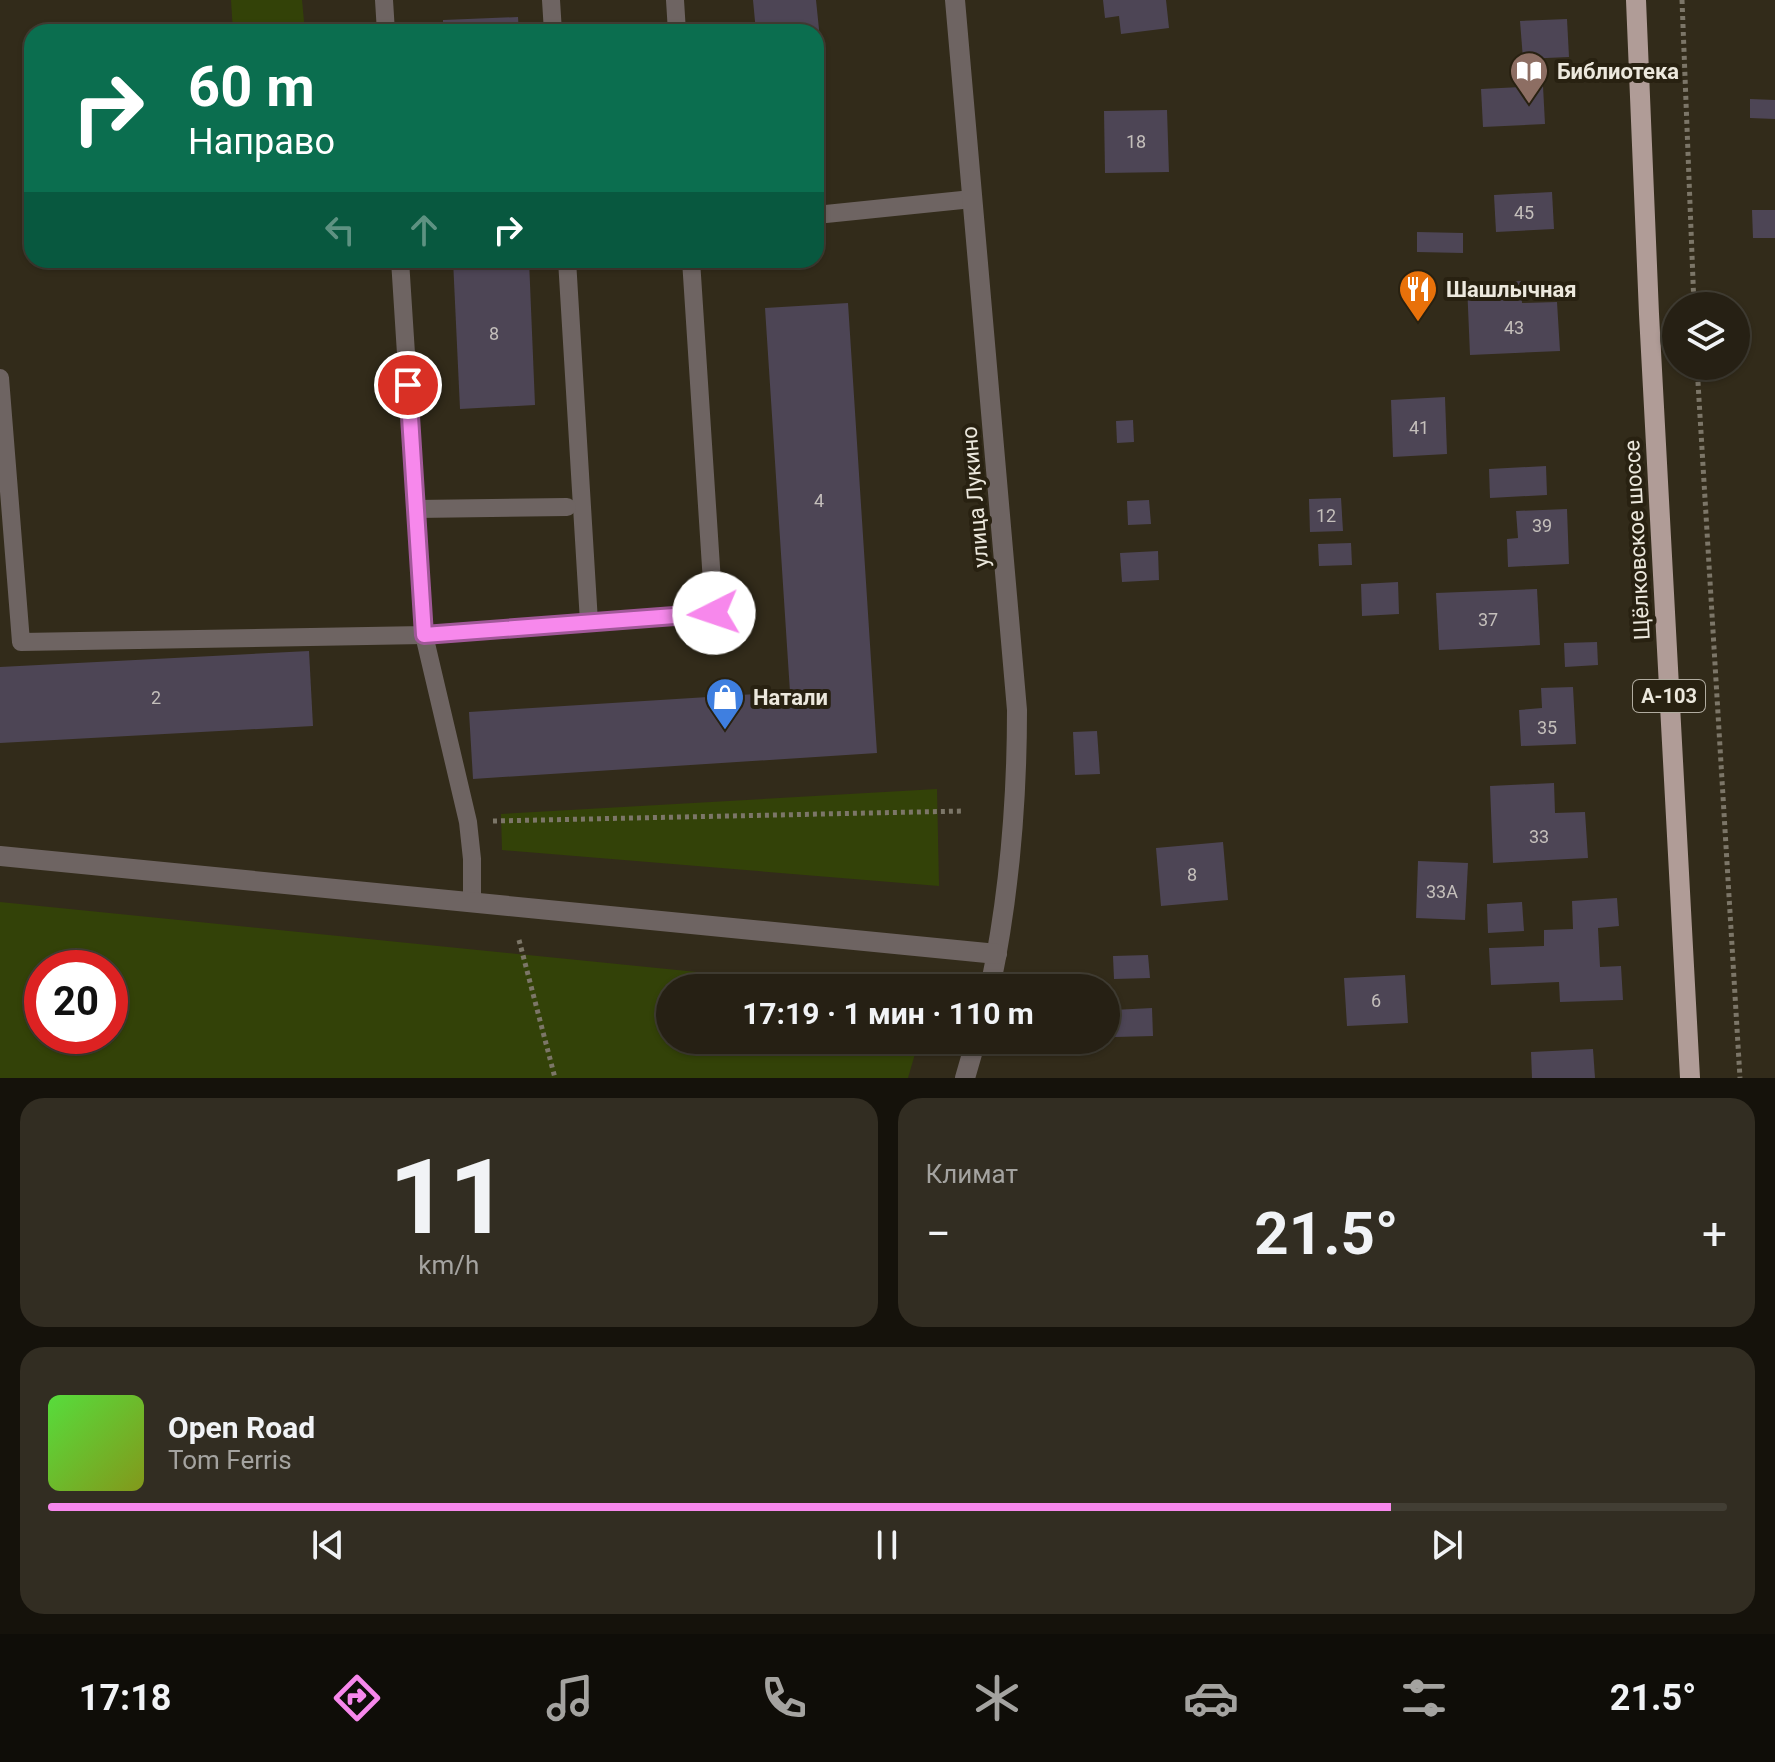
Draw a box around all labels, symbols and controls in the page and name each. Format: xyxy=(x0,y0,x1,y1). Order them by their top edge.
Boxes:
library icon: Библиотека xyxy=(1508,50,1550,105)
text: 60 m xyxy=(188,54,315,120)
icon: right xyxy=(56,56,160,160)
place label: Библиотека xyxy=(1557,59,1679,84)
text: Направо xyxy=(188,121,335,163)
house number: 18 xyxy=(1126,131,1146,152)
house number: 45 xyxy=(1514,202,1534,223)
icon: left xyxy=(318,208,362,252)
icon: ahead xyxy=(402,208,446,252)
icon: right xyxy=(486,208,530,252)
restaurant icon: Шашлычная xyxy=(1397,268,1439,323)
place label: Шашлычная xyxy=(1446,277,1576,302)
map controls xyxy=(1662,292,1750,380)
button: layers xyxy=(1662,292,1750,380)
house number: 43 xyxy=(1504,317,1524,338)
house number: 8 xyxy=(489,323,499,344)
pin xyxy=(374,351,442,419)
icon: arrive xyxy=(386,363,430,407)
house number: 41 xyxy=(1409,417,1429,438)
street label: улица Лукино xyxy=(956,425,994,569)
street label: Щёлковское шоссе xyxy=(1619,439,1655,641)
house number: 4 xyxy=(814,490,824,511)
house number: 12 xyxy=(1316,505,1336,526)
house number: 39 xyxy=(1532,515,1552,536)
position arrow xyxy=(672,571,756,655)
house number: 37 xyxy=(1478,609,1498,630)
shop icon: Натали xyxy=(704,676,746,731)
road number: А-103 xyxy=(1633,680,1705,712)
place label: Натали xyxy=(753,685,828,710)
house number: 2 xyxy=(151,687,161,708)
house number: 35 xyxy=(1537,717,1557,738)
house number: 33 xyxy=(1529,826,1549,847)
house number: 8 xyxy=(1187,864,1197,885)
house number: 33А xyxy=(1426,881,1458,902)
speed limit sign: 20 xyxy=(24,950,128,1054)
house number: 6 xyxy=(1371,990,1381,1011)
text: 17:19 · 1 мин · 110 m xyxy=(742,996,1034,1031)
text: 11 xyxy=(389,1137,508,1258)
text: Климат xyxy=(926,1159,1018,1189)
text: 21.5° xyxy=(1254,1198,1398,1269)
text: − xyxy=(926,1208,951,1260)
text: + xyxy=(1702,1208,1727,1260)
text: km/h xyxy=(418,1250,479,1280)
text: Open Road xyxy=(168,1410,315,1445)
text: Tom Ferris xyxy=(168,1445,292,1475)
icon: previous xyxy=(306,1523,350,1567)
icon: pause xyxy=(865,1523,909,1567)
icon: next xyxy=(1425,1523,1469,1567)
icon: directions xyxy=(329,1670,385,1726)
icon: music xyxy=(542,1670,598,1726)
icon: phone xyxy=(756,1670,812,1726)
icon: climate xyxy=(969,1670,1025,1726)
icon: car xyxy=(1183,1670,1239,1726)
icon: filters xyxy=(1396,1670,1452,1726)
text: 17:18 xyxy=(79,1677,172,1719)
text: 21.5° xyxy=(1610,1677,1696,1719)

